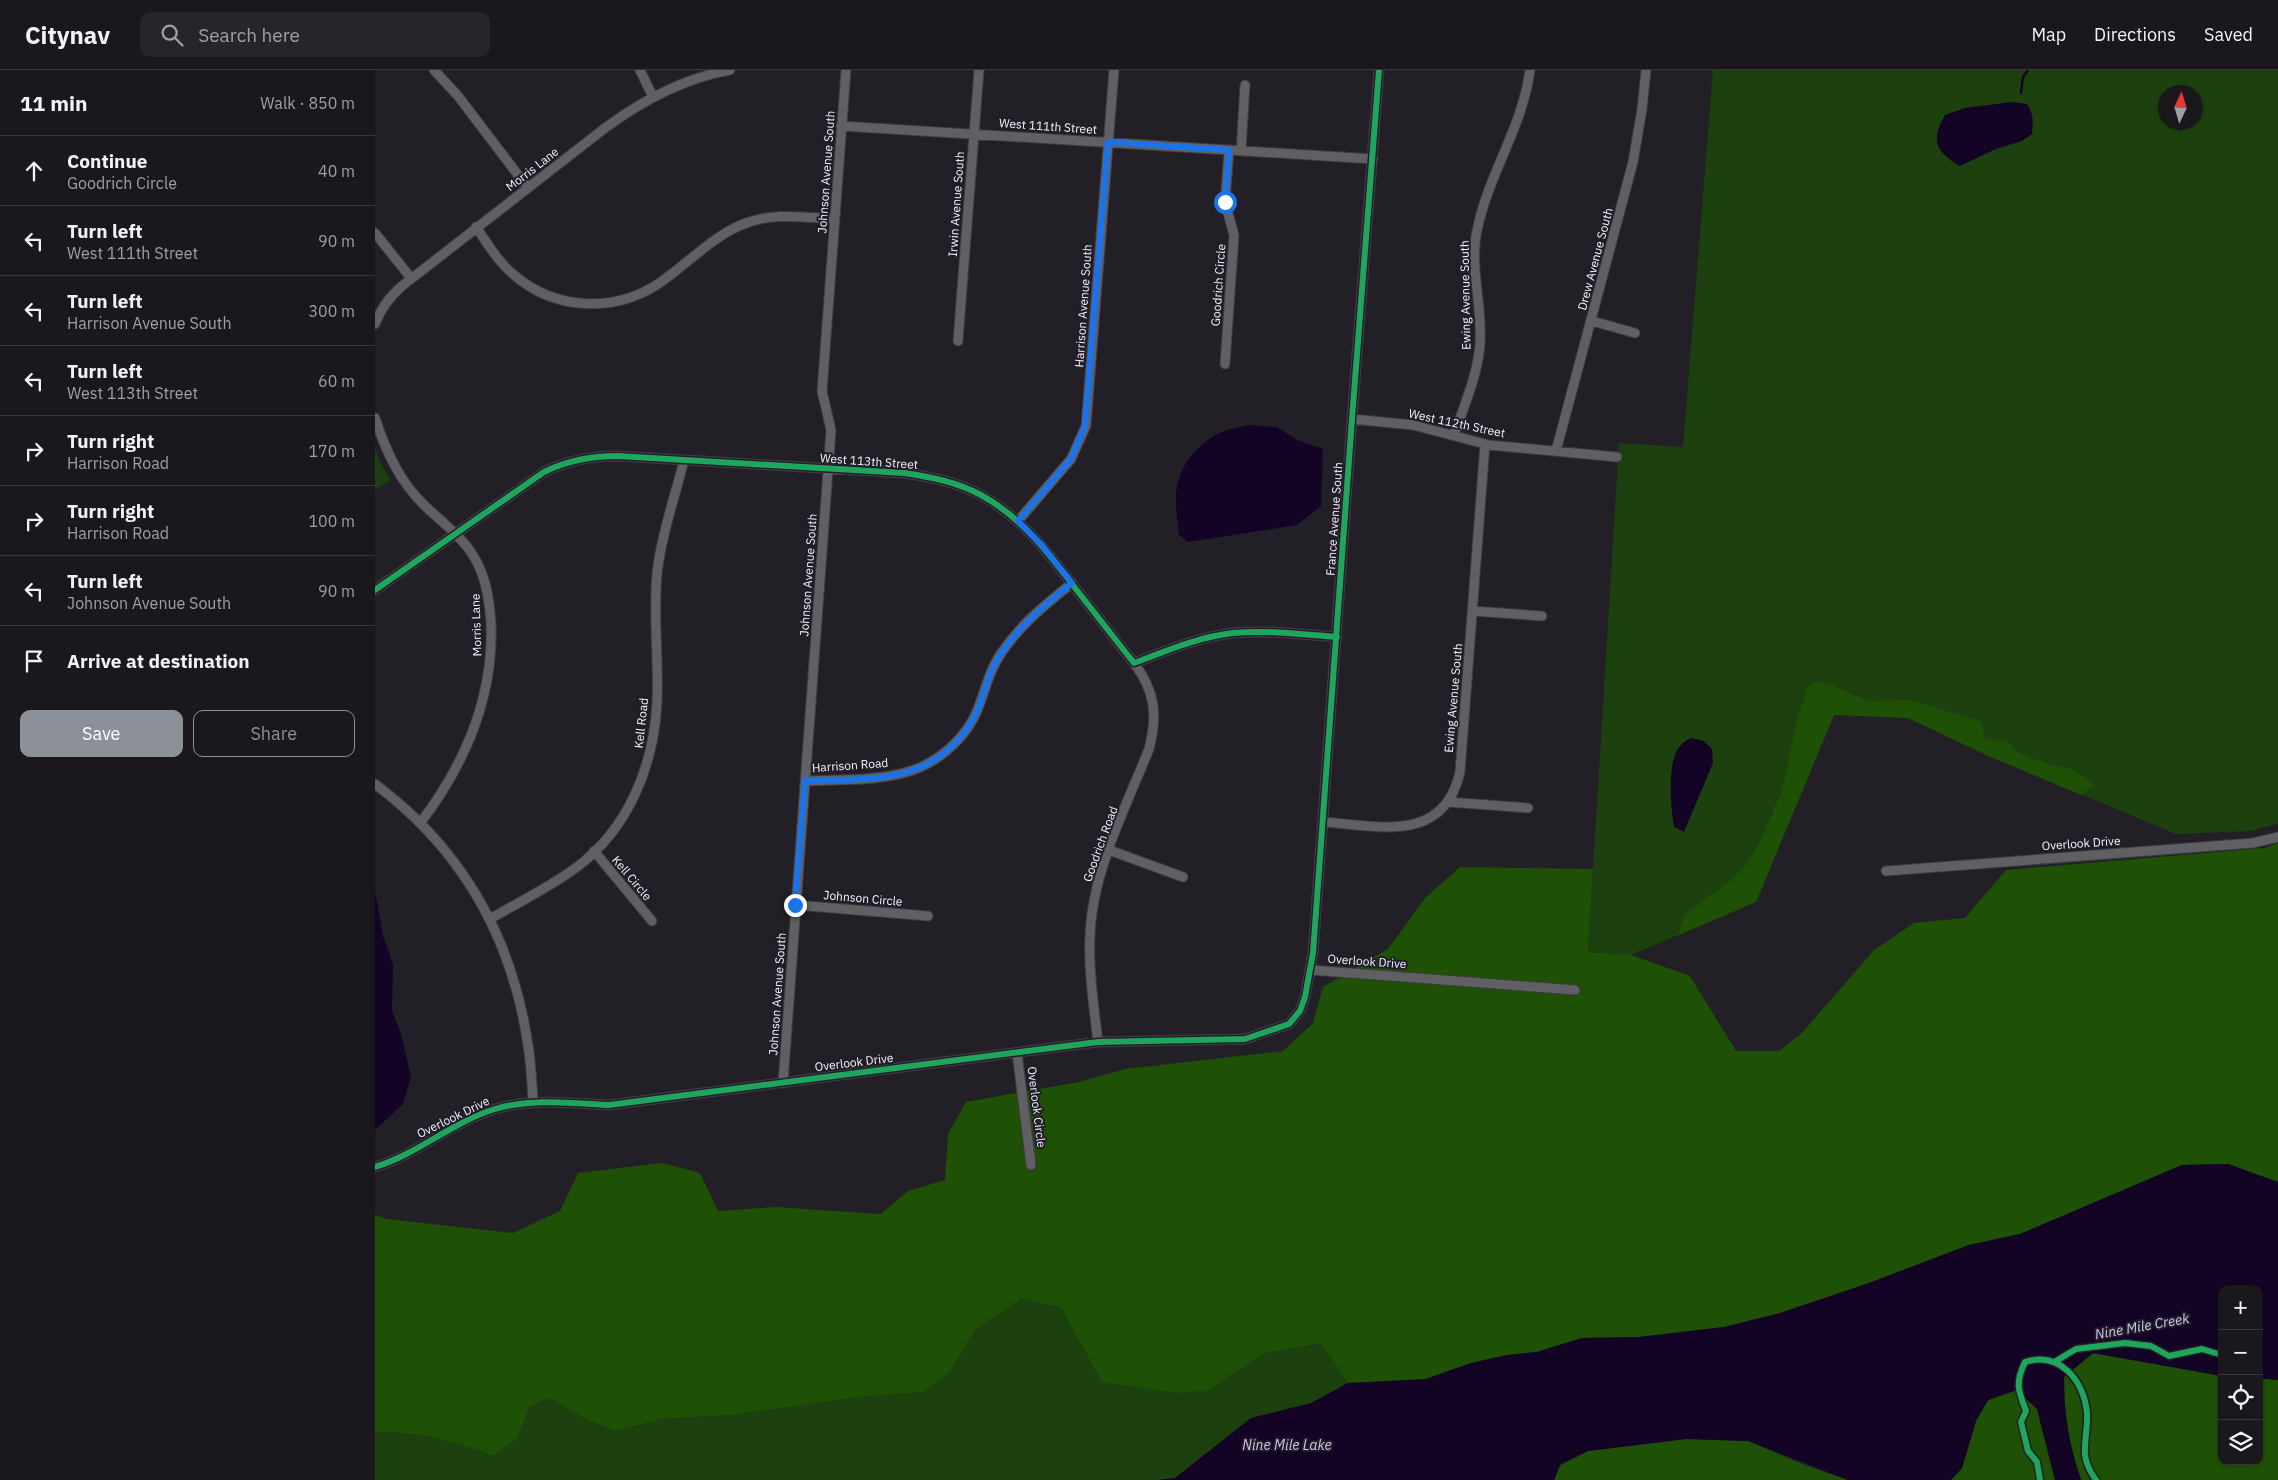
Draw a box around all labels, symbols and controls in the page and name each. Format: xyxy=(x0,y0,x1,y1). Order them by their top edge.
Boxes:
search box xyxy=(140,12,490,57)
text: Citynav xyxy=(25,19,110,51)
icon: search xyxy=(158,21,186,49)
text: Search here xyxy=(198,23,300,47)
text: Map xyxy=(2031,23,2066,46)
text: Directions xyxy=(2094,23,2176,46)
text: Saved xyxy=(2204,23,2253,46)
north arrow xyxy=(2158,85,2203,130)
text: 11 min xyxy=(20,89,87,117)
text: Walk · 850 m xyxy=(260,93,355,113)
street label: Johnson Avenue South xyxy=(814,110,838,234)
street label: West 111th Street xyxy=(998,115,1098,137)
street label: Morris Lane xyxy=(503,144,562,194)
text: Continue xyxy=(67,149,147,173)
street label: Irwin Avenue South xyxy=(945,151,967,257)
icon: ahead xyxy=(20,157,48,185)
text: 40 m xyxy=(318,161,355,181)
text: Goodrich Circle xyxy=(67,173,177,193)
route start xyxy=(1214,191,1237,214)
street label: Drew Avenue South xyxy=(1574,206,1616,312)
text: Turn left xyxy=(67,219,143,243)
icon: left xyxy=(20,227,48,255)
text: 90 m xyxy=(318,231,355,251)
street label: Ewing Avenue South xyxy=(1457,240,1473,350)
text: West 111th Street xyxy=(67,243,198,263)
street label: Goodrich Circle xyxy=(1208,243,1228,327)
street label: Harrison Avenue South xyxy=(1071,244,1095,368)
text: Turn left xyxy=(67,289,143,313)
icon: left xyxy=(20,297,48,325)
text: 300 m xyxy=(308,301,355,321)
text: Harrison Avenue South xyxy=(67,313,231,333)
text: Turn left xyxy=(67,359,143,383)
icon: left xyxy=(20,367,48,395)
text: 60 m xyxy=(318,371,355,391)
text: West 113th Street xyxy=(67,383,198,403)
street label: West 112th Street xyxy=(1407,405,1507,441)
text: Turn right xyxy=(67,429,154,453)
icon: right xyxy=(20,437,48,465)
text: 170 m xyxy=(308,441,355,461)
street label: West 113th Street xyxy=(819,450,919,472)
text: Harrison Road xyxy=(67,453,169,473)
street label: France Avenue South xyxy=(1323,462,1345,576)
text: Turn right xyxy=(67,499,154,523)
icon: right xyxy=(20,507,48,535)
text: 100 m xyxy=(308,511,355,531)
street label: Johnson Avenue South xyxy=(796,513,820,637)
text: Harrison Road xyxy=(67,523,169,543)
text: Turn left xyxy=(67,569,143,593)
icon: left xyxy=(20,577,48,605)
text: 90 m xyxy=(318,581,355,601)
text: Johnson Avenue South xyxy=(67,593,231,613)
street label: Morris Lane xyxy=(467,593,485,657)
street label: Ewing Avenue South xyxy=(1441,643,1465,753)
icon: arrive xyxy=(20,647,48,675)
text: Arrive at destination xyxy=(67,649,250,673)
street label: Kell Road xyxy=(631,697,651,749)
button: Save xyxy=(20,710,183,757)
button: Share xyxy=(193,710,355,757)
street label: Harrison Road xyxy=(811,755,889,775)
street label: Goodrich Road xyxy=(1079,804,1121,884)
street label: Overlook Drive xyxy=(2041,833,2121,853)
street label: Kell Circle xyxy=(609,853,655,904)
street label: Johnson Circle xyxy=(823,887,904,909)
route end xyxy=(784,894,807,917)
street label: Johnson Avenue South xyxy=(765,932,789,1056)
street label: Overlook Drive xyxy=(1327,951,1407,971)
street label: Overlook Drive xyxy=(814,1050,895,1074)
street label: Overlook Circle xyxy=(1025,1065,1049,1149)
street label: Overlook Drive xyxy=(414,1093,492,1141)
map controls xyxy=(2218,1285,2263,1465)
button: + xyxy=(2218,1285,2263,1330)
water label: Nine Mile Creek xyxy=(2093,1309,2191,1343)
button: − xyxy=(2218,1330,2263,1375)
button: locate xyxy=(2218,1375,2263,1420)
button: layers xyxy=(2218,1420,2263,1465)
water label: Nine Mile Lake xyxy=(1242,1436,1332,1454)

